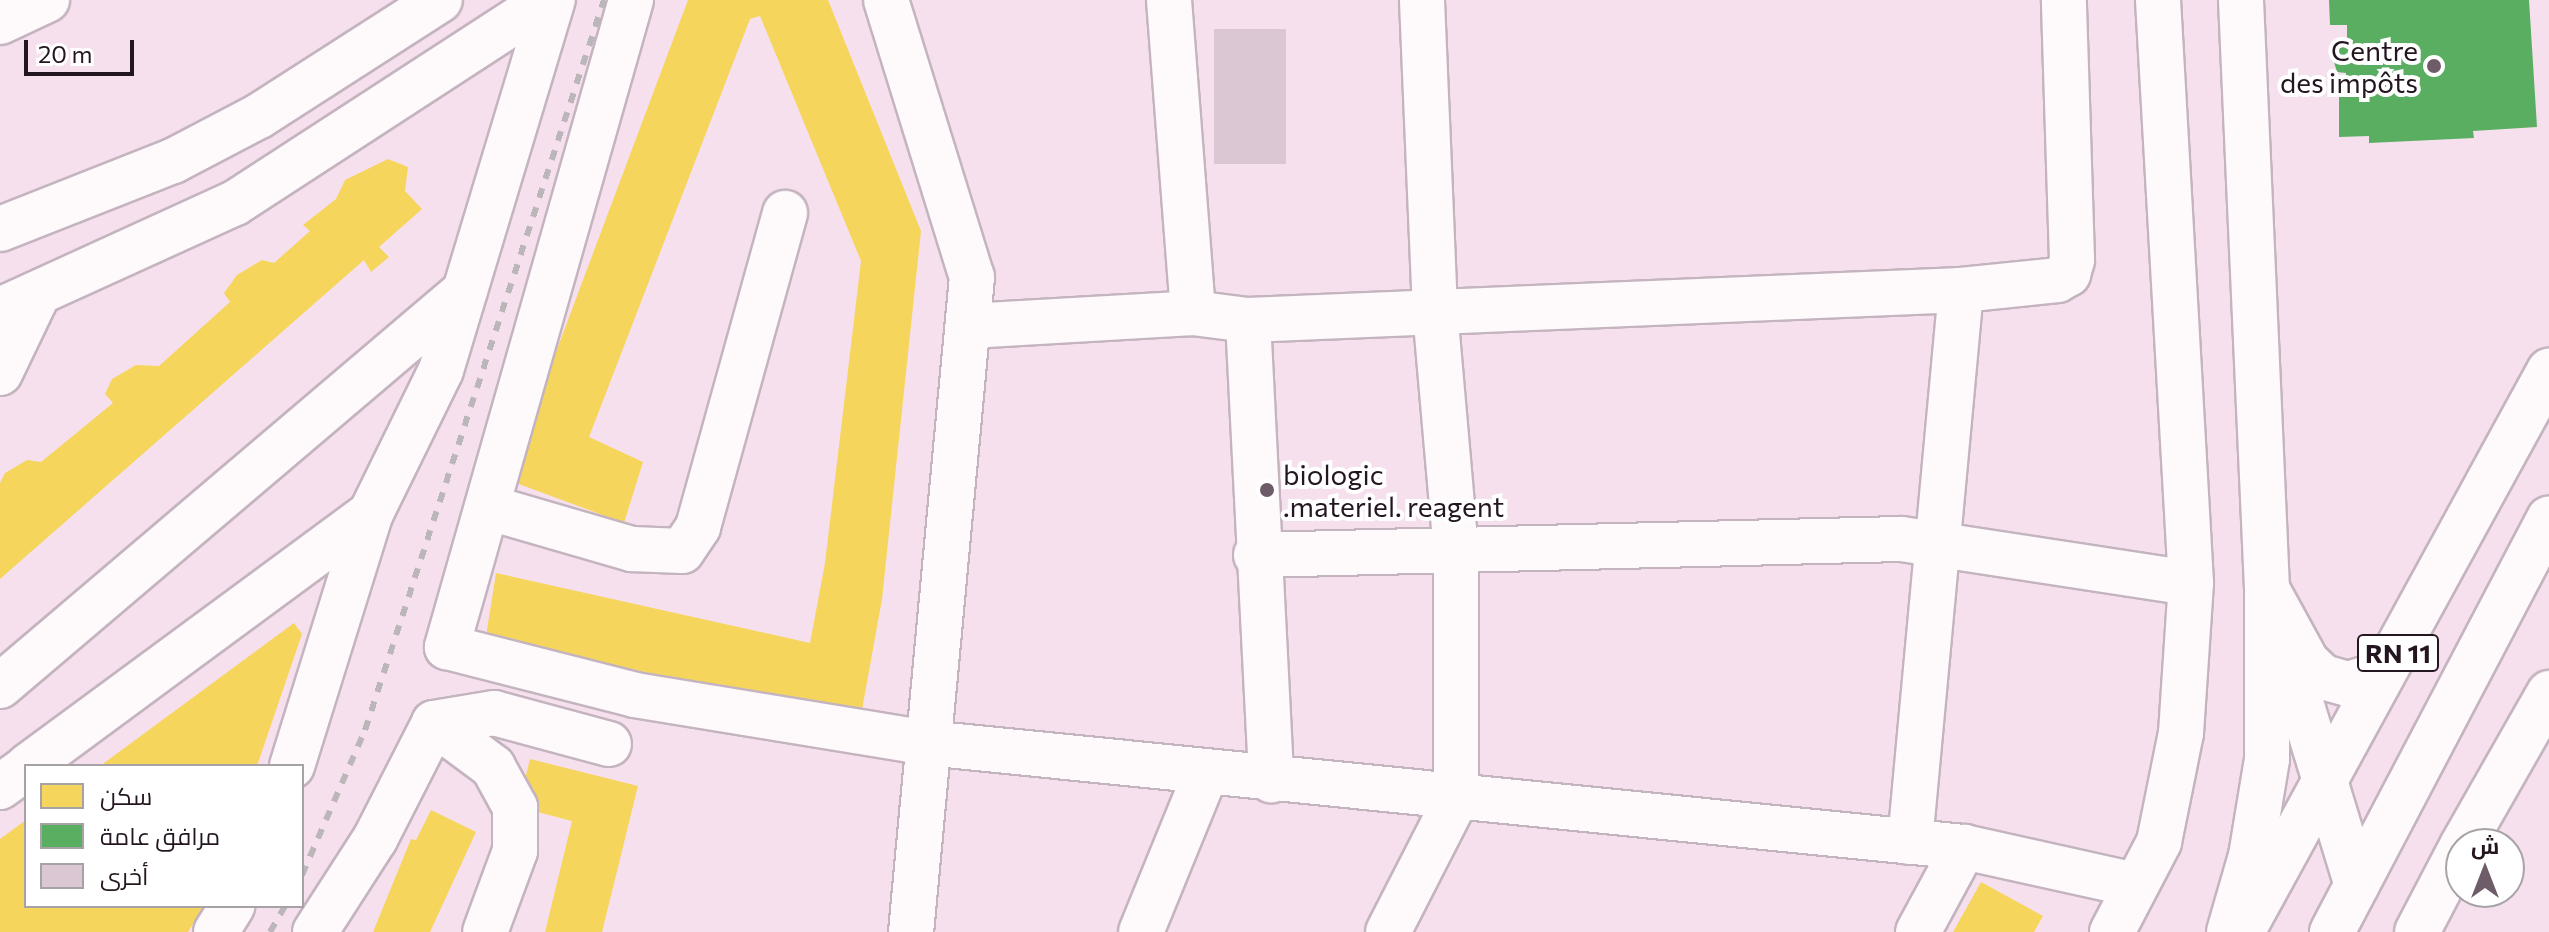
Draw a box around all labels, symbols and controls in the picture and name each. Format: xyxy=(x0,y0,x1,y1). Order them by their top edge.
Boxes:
scale bar xyxy=(28,24,138,74)
place label: Centre des impôts xyxy=(2280,33,2418,99)
text: 20 m xyxy=(38,39,92,68)
marker: Centre des impôts xyxy=(2425,57,2443,75)
place label: biologic .materiel. reagent xyxy=(1283,457,1504,523)
marker: biologic .materiel. reagent xyxy=(1258,481,1276,499)
road number: RN 11 xyxy=(2356,631,2440,675)
legend xyxy=(24,764,304,908)
text: سكن xyxy=(100,781,152,810)
text: مرافق عامة xyxy=(100,821,220,850)
north arrow xyxy=(2445,828,2525,908)
text: ش xyxy=(2471,832,2499,859)
text: أخرى xyxy=(100,861,148,890)

